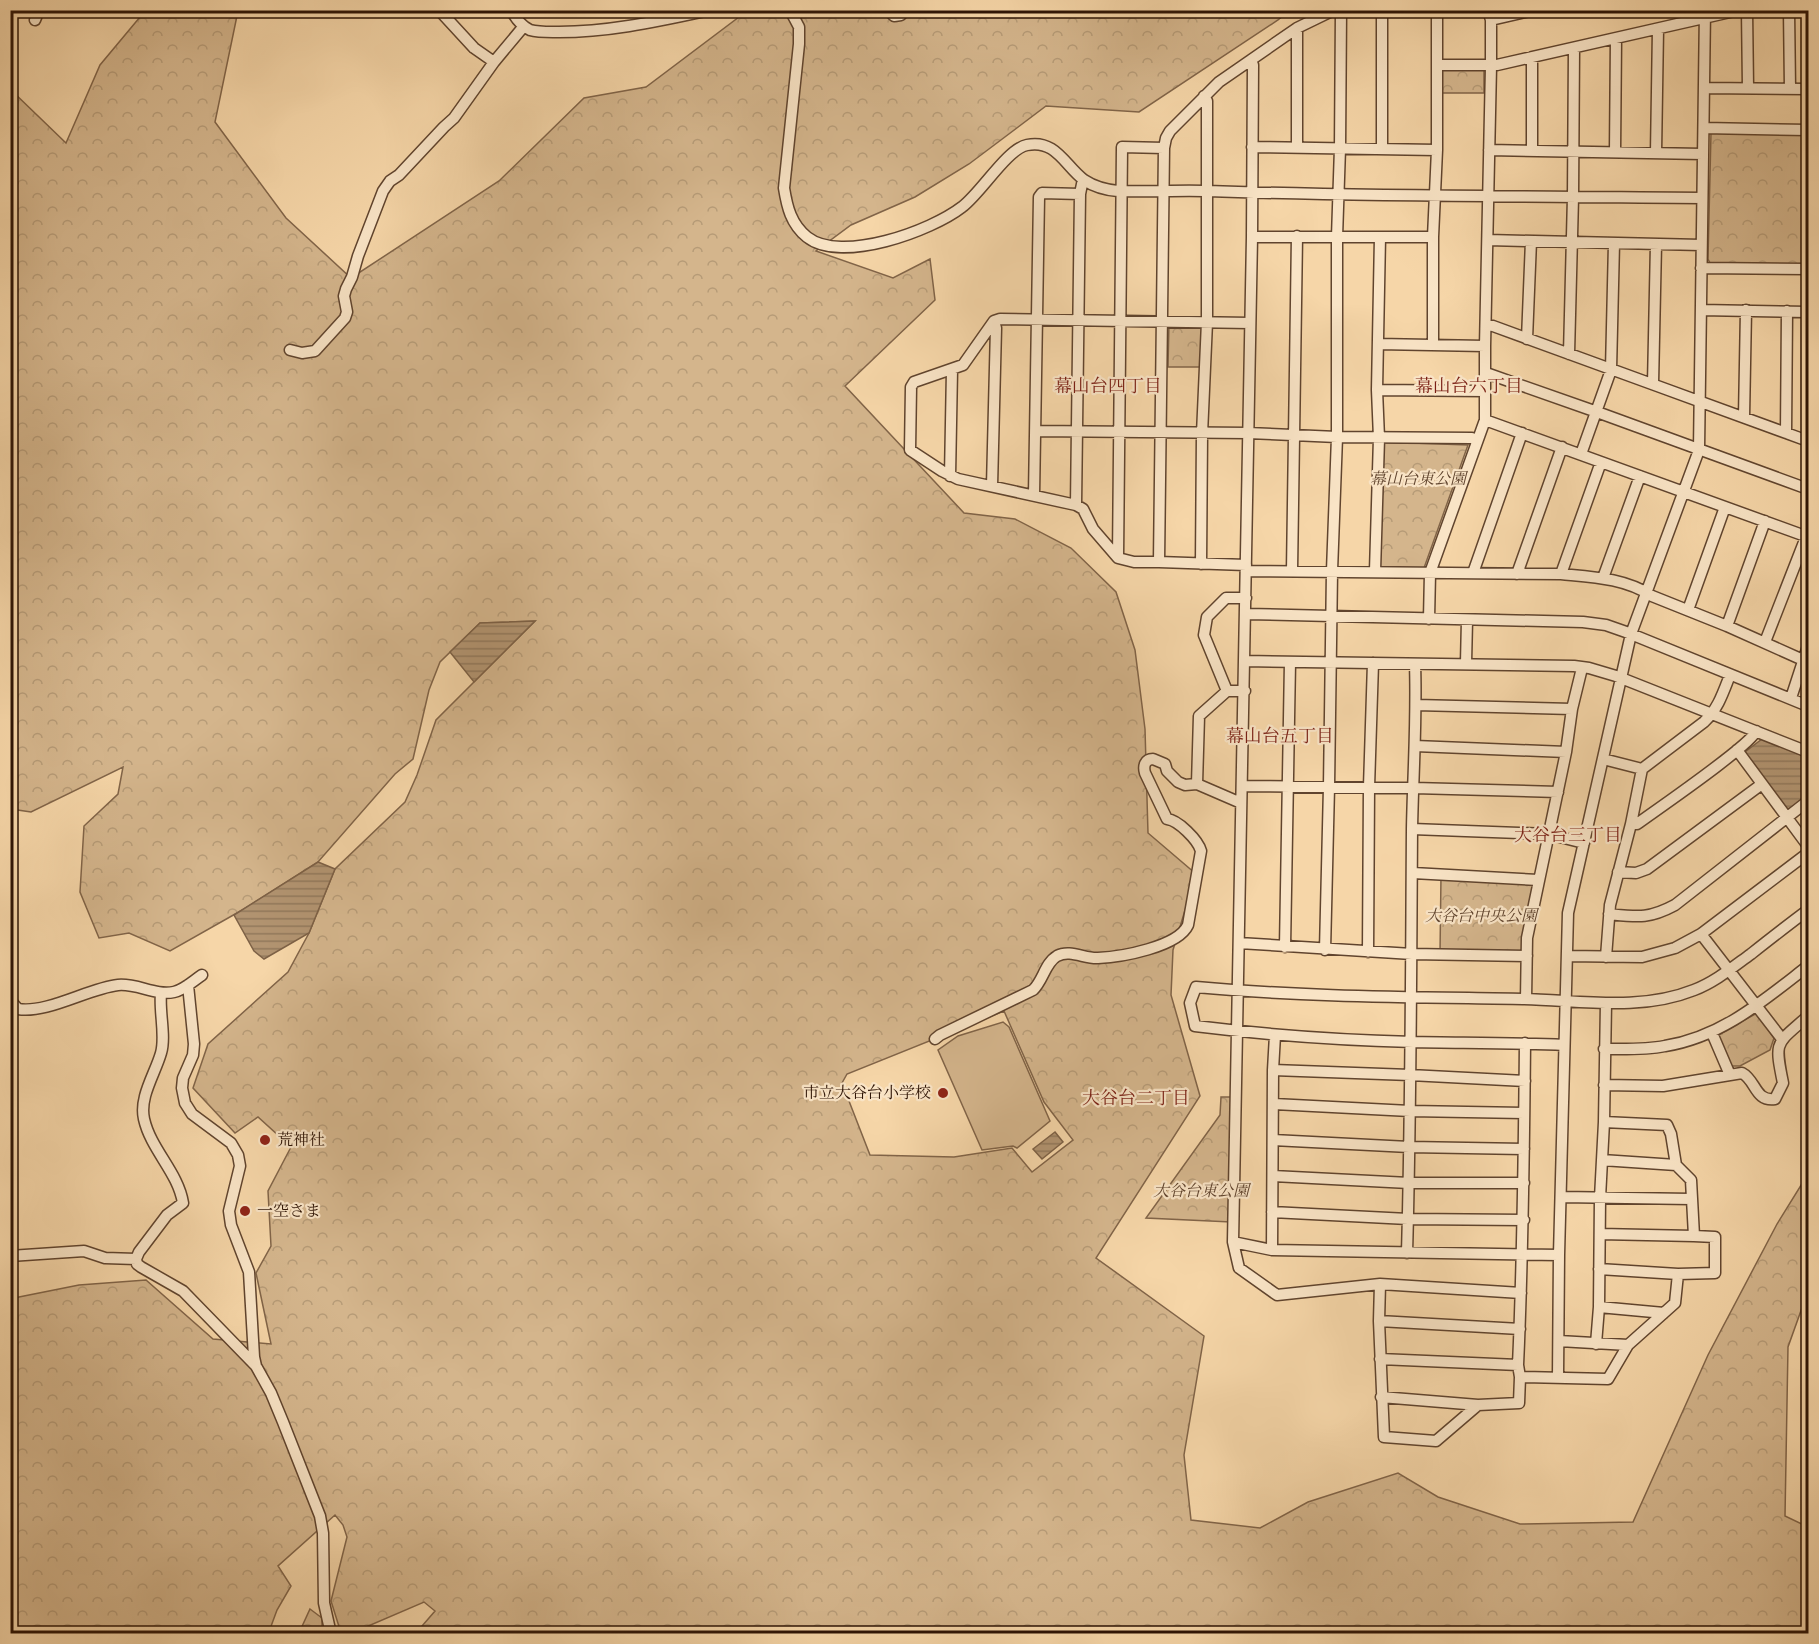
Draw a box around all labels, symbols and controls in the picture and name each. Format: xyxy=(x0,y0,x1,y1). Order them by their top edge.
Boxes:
district label: 幕山台四丁目 xyxy=(1054,374,1162,398)
district label: 幕山台六丁目 xyxy=(1415,374,1523,398)
park label: 幕山台東公園 xyxy=(1370,468,1469,490)
district label: 幕山台五丁目 xyxy=(1226,724,1334,748)
district label: 大谷台三丁目 xyxy=(1514,823,1622,847)
park label: 大谷台中央公園 xyxy=(1425,905,1540,927)
place label: 市立大谷台小学校 xyxy=(803,1082,931,1104)
marker: 市立大谷台小学校 xyxy=(936,1086,950,1100)
district label: 大谷台二丁目 xyxy=(1082,1086,1190,1110)
place label: 荒神社 xyxy=(277,1129,325,1151)
marker: 荒神社 xyxy=(258,1133,272,1147)
park label: 大谷台東公園 xyxy=(1153,1180,1252,1202)
place label: 一空さま xyxy=(257,1200,321,1222)
marker: 一空さま xyxy=(238,1204,252,1218)

